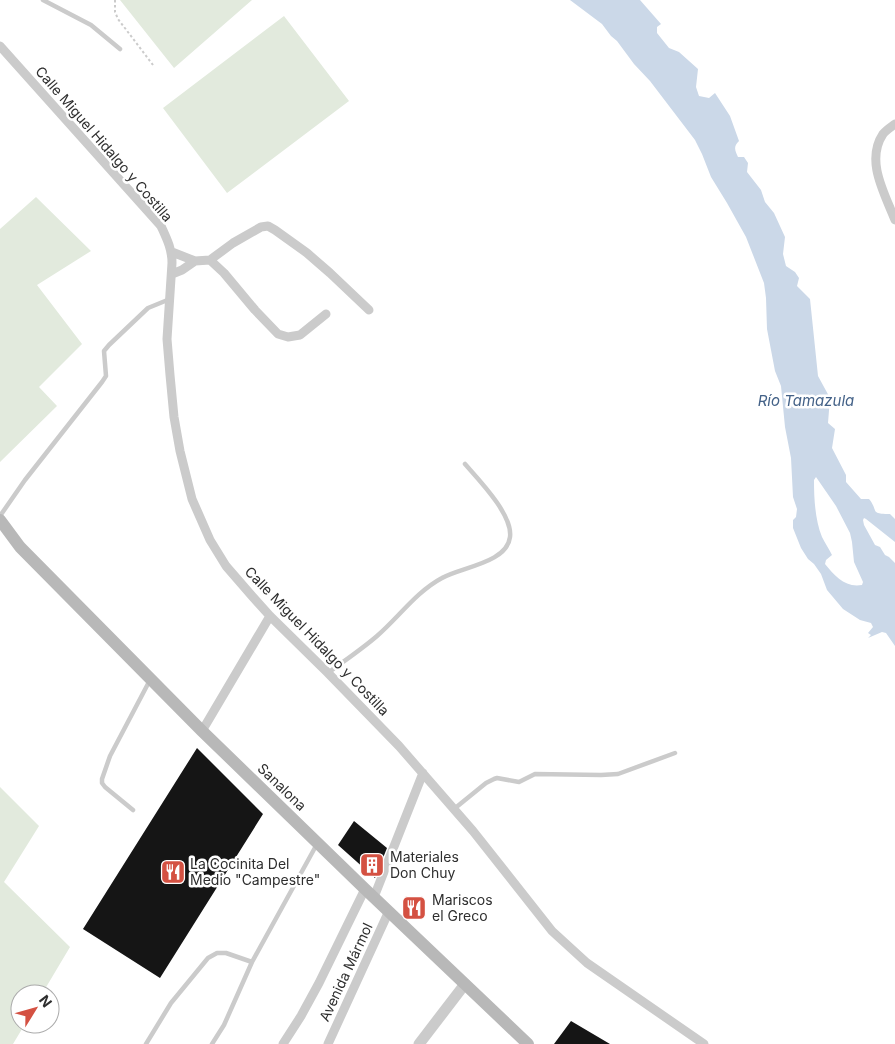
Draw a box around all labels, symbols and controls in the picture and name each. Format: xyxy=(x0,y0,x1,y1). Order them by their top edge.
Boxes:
street label: Calle Miguel Hidalgo y Costilla xyxy=(32,63,177,225)
water label: Río Tamazula xyxy=(758,391,854,410)
street label: Calle Miguel Hidalgo y Costilla xyxy=(242,563,393,719)
street label: Sanalona xyxy=(255,759,310,814)
place label: Materiales Don Chuy xyxy=(390,848,459,881)
building icon: Materiales Don Chuy xyxy=(359,852,385,878)
place label: La Cocinita Del Medio "Campestre" xyxy=(190,855,320,888)
restaurant icon: La Cocinita Del Medio "Campestre" xyxy=(160,859,186,885)
place label: Mariscos el Greco xyxy=(432,891,493,924)
restaurant icon: Mariscos el Greco xyxy=(401,895,427,921)
street label: Avenida Mármol xyxy=(315,920,376,1024)
north arrow xyxy=(10,984,60,1034)
text: N xyxy=(36,991,56,1010)

